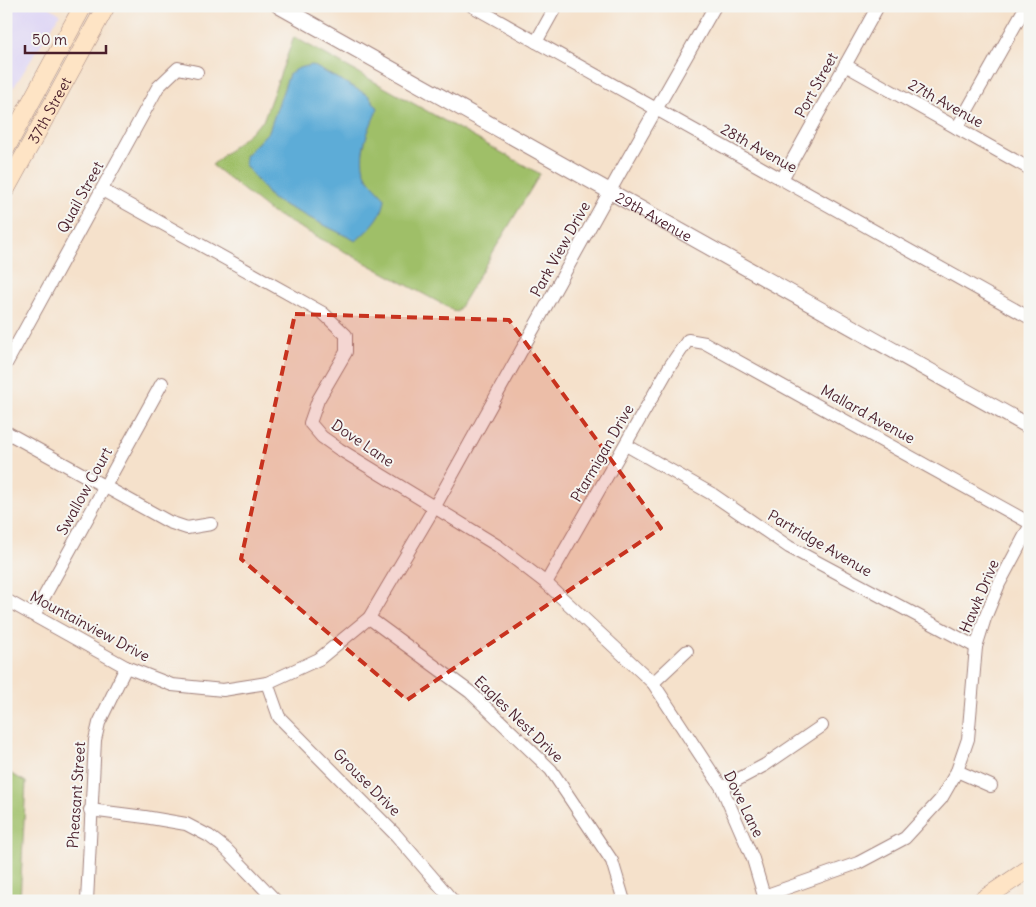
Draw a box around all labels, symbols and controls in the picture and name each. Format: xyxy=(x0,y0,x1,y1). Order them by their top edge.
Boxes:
scale bar xyxy=(25,22,106,54)
text: 50 m xyxy=(32,30,67,49)
street label: Port Street xyxy=(790,49,842,121)
street label: 37th Street xyxy=(23,73,75,147)
street label: 27th Avenue xyxy=(905,75,987,131)
street label: 28th Avenue xyxy=(717,119,801,177)
street label: Quail Street xyxy=(53,158,107,236)
street label: 29th Avenue xyxy=(613,187,696,245)
street label: Park View Drive xyxy=(526,198,594,300)
street label: Mallard Avenue xyxy=(818,380,918,448)
street label: Ptarmigan Drive xyxy=(566,401,638,505)
street label: Dove Lane xyxy=(328,415,398,471)
street label: Swallow Court xyxy=(52,444,116,538)
street label: Partridge Avenue xyxy=(765,506,875,580)
street label: Hawk Drive xyxy=(955,556,1003,636)
street label: Mountainview Drive xyxy=(27,586,153,666)
street label: Eagles Nest Drive xyxy=(470,672,568,766)
street label: Pheasant Street xyxy=(63,741,89,849)
street label: Grouse Drive xyxy=(329,744,405,820)
street label: Dove Lane xyxy=(720,768,768,840)

